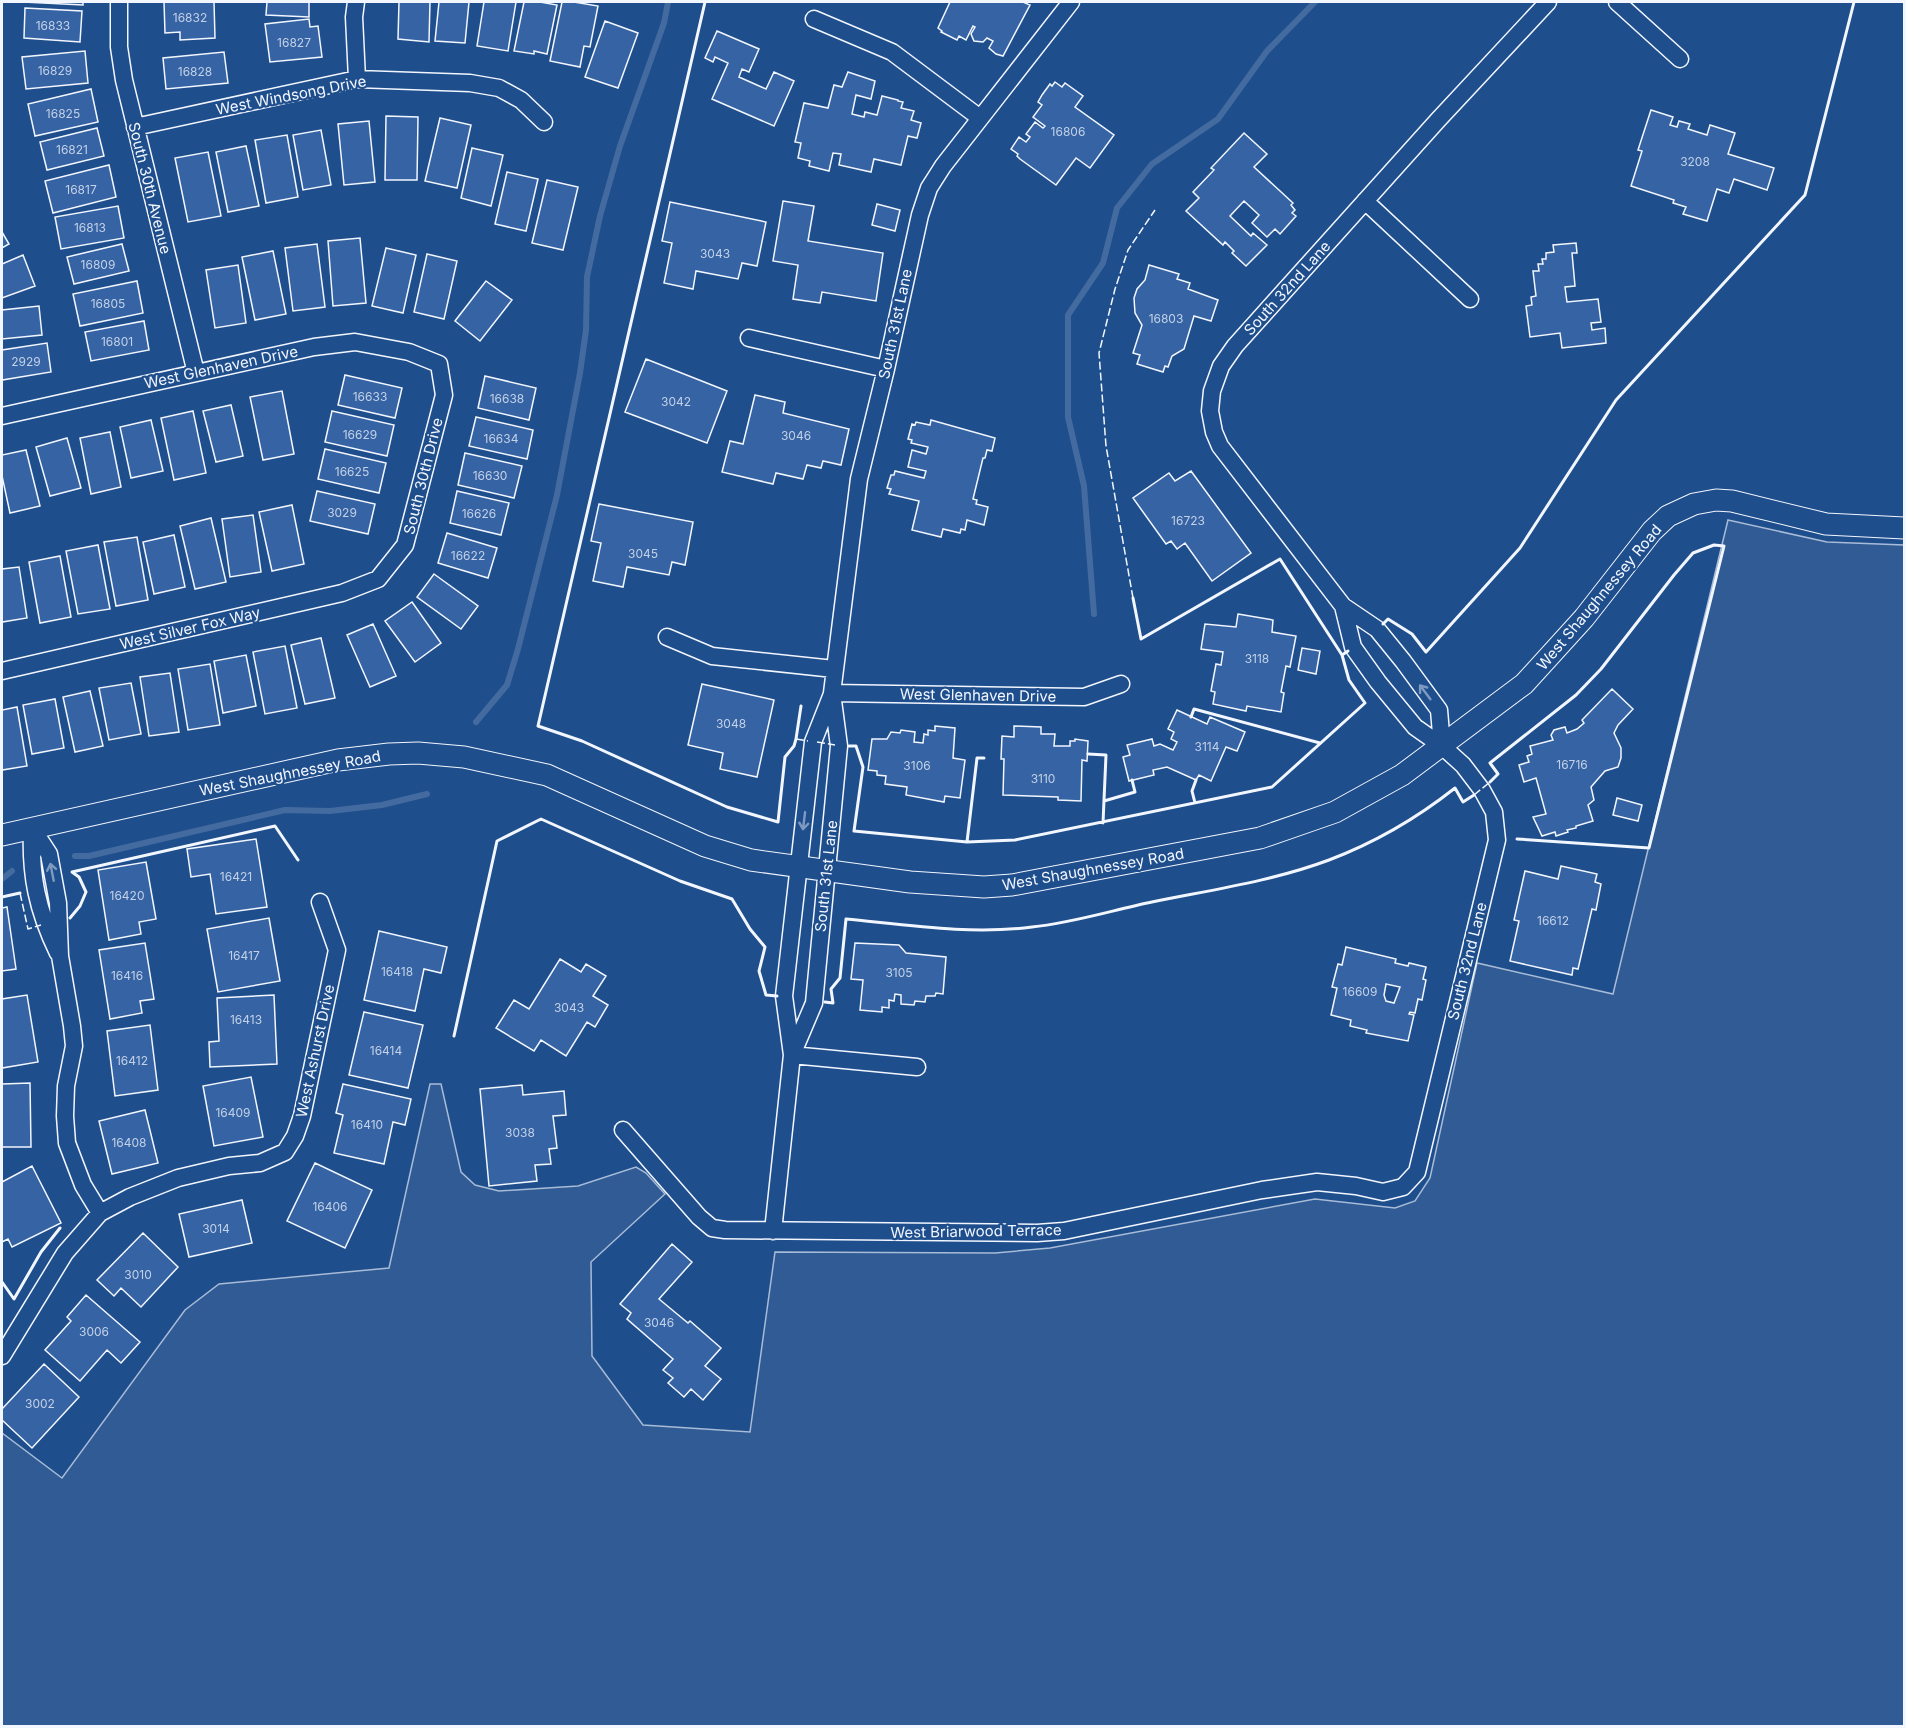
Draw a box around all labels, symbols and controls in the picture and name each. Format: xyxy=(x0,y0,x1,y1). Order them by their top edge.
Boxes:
house number: 16832 xyxy=(173,10,207,25)
house number: 16833 xyxy=(36,18,70,33)
house number: 16827 xyxy=(277,35,311,50)
house number: 16829 xyxy=(38,63,72,78)
house number: 16828 xyxy=(178,64,212,79)
street label: West Windsong Drive xyxy=(214,71,368,119)
house number: 16825 xyxy=(46,106,80,121)
street label: South 30th Avenue xyxy=(124,120,176,256)
house number: 16806 xyxy=(1051,124,1085,139)
house number: 16821 xyxy=(56,142,88,157)
house number: 3208 xyxy=(1680,154,1710,169)
house number: 16817 xyxy=(65,182,97,197)
house number: 16813 xyxy=(74,220,106,235)
street label: South 32nd Lane xyxy=(1240,237,1334,339)
house number: 3043 xyxy=(700,246,730,261)
house number: 16809 xyxy=(81,257,115,272)
street label: South 31st Lane xyxy=(874,267,916,381)
house number: 16805 xyxy=(91,296,125,311)
house number: 16803 xyxy=(1149,311,1183,326)
house number: 16801 xyxy=(101,334,133,349)
street label: West Glenhaven Drive xyxy=(142,341,300,393)
house number: 2929 xyxy=(11,354,41,369)
house number: 16633 xyxy=(353,389,387,404)
house number: 16638 xyxy=(490,391,524,406)
house number: 3042 xyxy=(661,394,691,409)
street label: South 30th Drive xyxy=(399,416,447,536)
house number: 16629 xyxy=(343,427,377,442)
house number: 3046 xyxy=(781,428,811,443)
house number: 16634 xyxy=(484,431,519,446)
house number: 16625 xyxy=(335,464,369,479)
house number: 16630 xyxy=(473,468,507,483)
house number: 3029 xyxy=(327,505,357,520)
house number: 16626 xyxy=(462,506,496,521)
house number: 16723 xyxy=(1171,513,1205,528)
street label: West Shaughnessey Road xyxy=(1532,520,1666,674)
house number: 3045 xyxy=(628,546,658,561)
house number: 16622 xyxy=(451,548,485,563)
street label: West Silver Fox Way xyxy=(118,602,263,653)
house number: 3118 xyxy=(1245,651,1269,666)
street label: West Glenhaven Drive xyxy=(900,684,1056,706)
one-way arrow xyxy=(1419,684,1432,700)
house number: 3048 xyxy=(716,716,746,731)
house number: 3114 xyxy=(1195,739,1220,754)
street label: West Shaughnessey Road xyxy=(198,746,382,800)
house number: 16716 xyxy=(1556,757,1588,772)
house number: 3106 xyxy=(903,758,931,773)
house number: 3110 xyxy=(1031,771,1055,786)
one-way arrow xyxy=(798,810,809,830)
street label: South 31st Lane xyxy=(811,819,841,933)
street label: West Shaughnessey Road xyxy=(1001,844,1185,894)
one-way arrow xyxy=(46,863,57,883)
house number: 16421 xyxy=(220,869,252,884)
house number: 16420 xyxy=(110,888,144,903)
street label: South 32nd Lane xyxy=(1443,900,1491,1022)
house number: 16612 xyxy=(1537,913,1569,928)
house number: 16417 xyxy=(228,948,260,963)
house number: 16418 xyxy=(381,964,413,979)
house number: 3105 xyxy=(885,965,913,980)
house number: 16416 xyxy=(111,968,143,983)
street label: West Ashurst Drive xyxy=(292,983,338,1119)
house number: 16609 xyxy=(1343,984,1377,999)
house number: 3043 xyxy=(554,1000,584,1015)
house number: 16413 xyxy=(230,1012,262,1027)
house number: 16414 xyxy=(370,1043,402,1058)
house number: 16412 xyxy=(116,1053,148,1068)
house number: 16409 xyxy=(215,1105,251,1120)
house number: 16410 xyxy=(351,1117,383,1132)
house number: 3038 xyxy=(505,1125,535,1140)
house number: 16408 xyxy=(111,1135,147,1150)
house number: 16406 xyxy=(312,1199,348,1214)
street label: West Briarwood Terrace xyxy=(890,1220,1062,1242)
house number: 3014 xyxy=(202,1221,230,1236)
house number: 3010 xyxy=(124,1267,152,1282)
house number: 3046 xyxy=(644,1315,674,1330)
house number: 3006 xyxy=(79,1324,109,1339)
house number: 3002 xyxy=(25,1396,55,1411)

